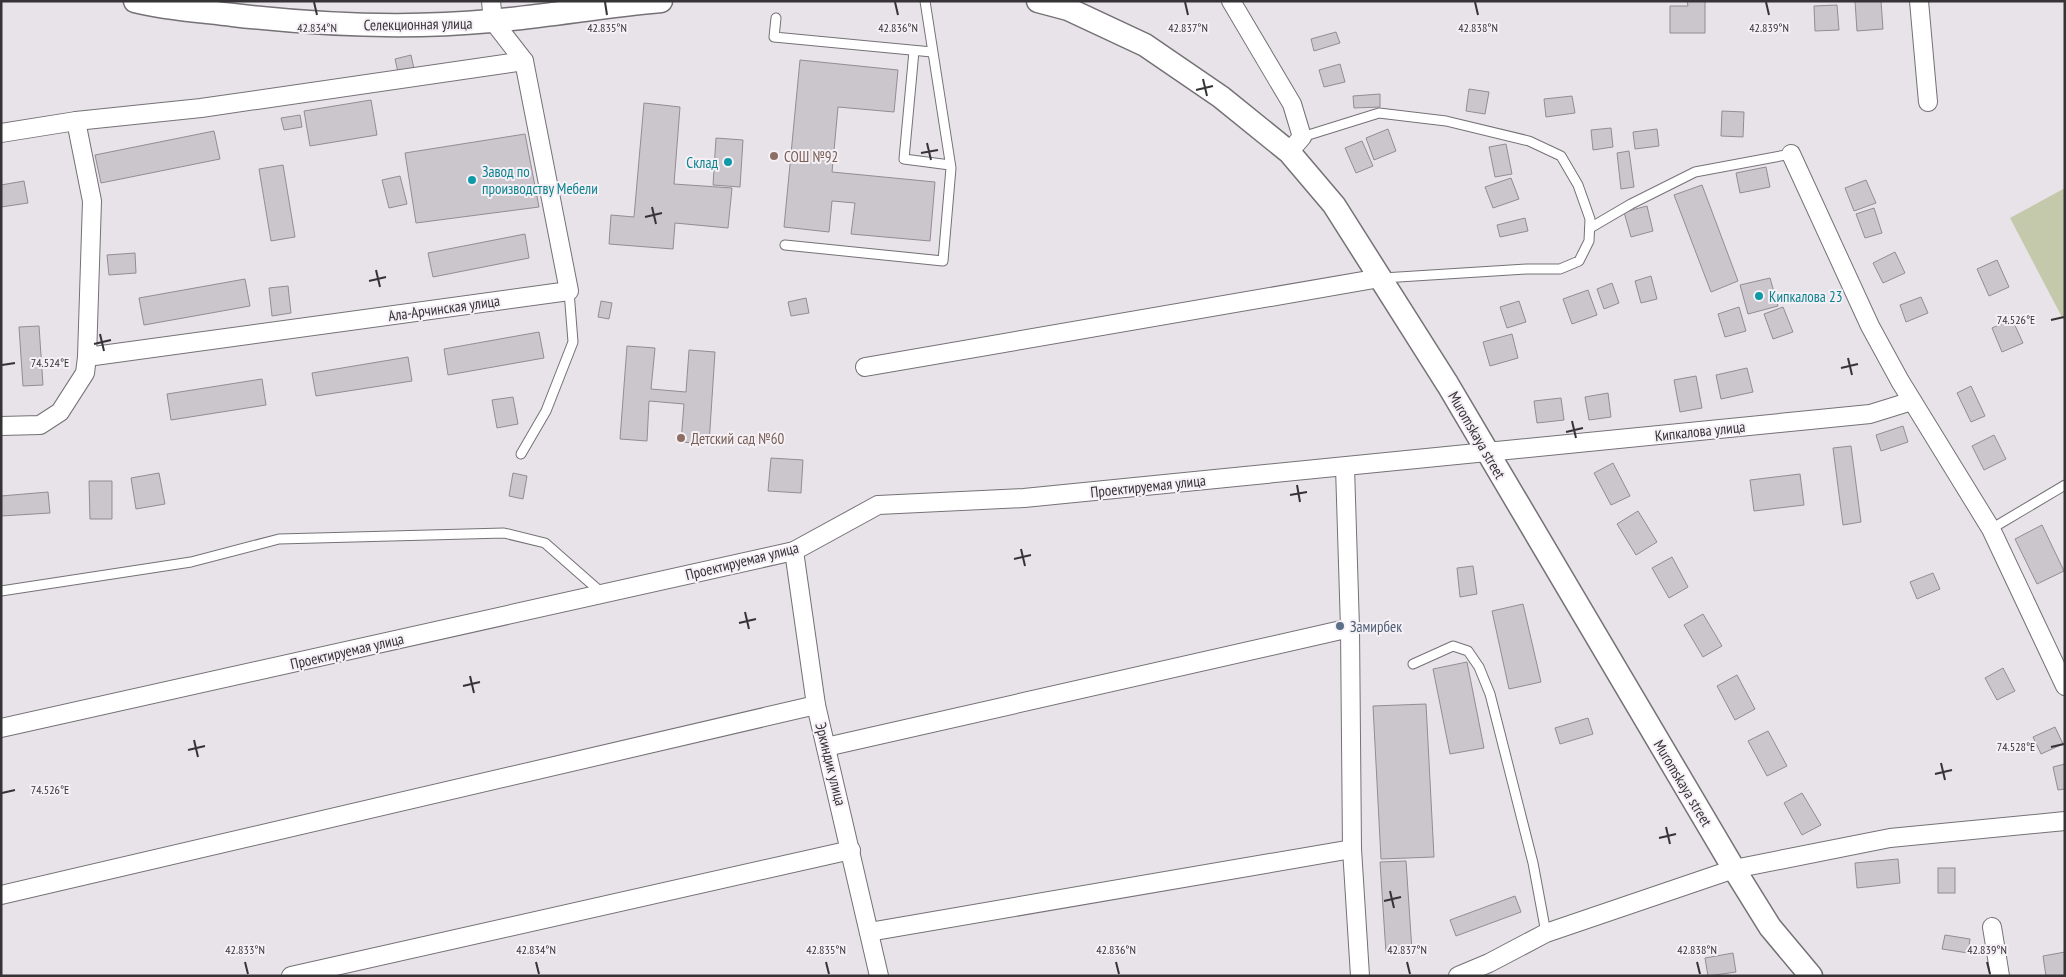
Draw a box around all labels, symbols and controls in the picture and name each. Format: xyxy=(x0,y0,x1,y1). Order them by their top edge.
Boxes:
street label: Селекционная улица xyxy=(363,14,473,34)
text: 42.834°N xyxy=(297,20,337,35)
text: 42.835°N xyxy=(587,20,627,35)
text: 42.836°N xyxy=(878,20,918,35)
text: 42.837°N xyxy=(1168,20,1208,35)
text: 42.838°N xyxy=(1458,20,1498,35)
text: 42.839°N xyxy=(1749,20,1789,35)
place label: СОШ №92 xyxy=(784,147,838,166)
marker: СОШ №92 xyxy=(768,150,780,162)
place label: Склад xyxy=(686,153,718,172)
marker: Склад xyxy=(722,156,734,168)
place label: Завод по производству Мебели xyxy=(482,162,598,198)
marker: Завод по производству Мебели xyxy=(466,174,478,186)
place label: Кипкалова 23 xyxy=(1769,287,1843,306)
marker: Кипкалова 23 xyxy=(1753,290,1765,302)
street label: Ала-Арчинская улица xyxy=(387,291,501,325)
text: 74.526°E xyxy=(1997,312,2035,327)
text: 74.524°E xyxy=(31,355,69,370)
street label: Muromskaya street xyxy=(1444,388,1510,482)
street label: Кипкалова улица xyxy=(1654,417,1746,445)
place label: Детский сад №60 xyxy=(691,429,784,448)
marker: Детский сад №60 xyxy=(675,432,687,444)
street label: Проектируемая улица xyxy=(1089,470,1207,502)
street label: Проектируемая улица xyxy=(683,538,801,584)
place label: Замирбек xyxy=(1350,617,1402,636)
marker: Замирбек xyxy=(1334,620,1346,632)
street label: Проектируемая улица xyxy=(288,629,406,673)
street label: Эркиндик улица xyxy=(811,720,851,808)
street label: Muromskaya street xyxy=(1650,736,1716,830)
text: 74.528°E xyxy=(1997,739,2035,754)
text: 74.526°E xyxy=(31,782,69,797)
text: 42.833°N xyxy=(225,942,265,957)
text: 42.834°N xyxy=(516,942,556,957)
text: 42.835°N xyxy=(806,942,846,957)
text: 42.836°N xyxy=(1096,942,1136,957)
text: 42.837°N xyxy=(1387,942,1427,957)
text: 42.838°N xyxy=(1677,942,1717,957)
text: 42.839°N xyxy=(1967,942,2007,957)

